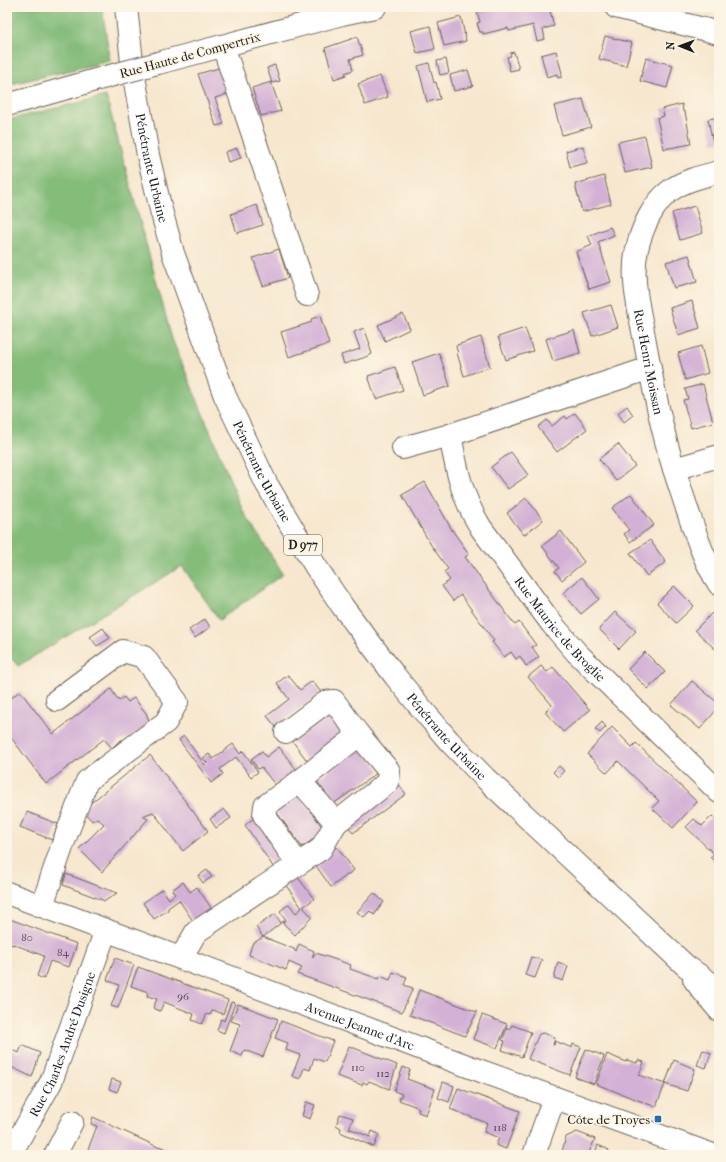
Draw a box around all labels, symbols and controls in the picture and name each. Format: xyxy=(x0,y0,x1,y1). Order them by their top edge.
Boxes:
north arrow xyxy=(660,26,700,66)
street label: Rue Haute de Compertrix xyxy=(118,29,262,81)
text: N xyxy=(664,41,677,50)
street label: Pénétrante Urbaine xyxy=(133,112,172,225)
street label: Rue Henri Moissan xyxy=(631,308,667,416)
street label: Pénétrante Urbaine xyxy=(230,418,295,525)
road number: D 977 xyxy=(284,535,322,555)
street label: Rue Maurice de Broglie xyxy=(512,573,609,685)
street label: Pénétrante Urbaine xyxy=(404,690,490,783)
house number: 80 xyxy=(21,931,33,944)
house number: 84 xyxy=(57,946,69,959)
street label: Rue Charles André Dusigne xyxy=(26,969,98,1119)
house number: 96 xyxy=(177,990,189,1003)
street label: Avenue Jeanne d'Arc xyxy=(302,998,417,1053)
house number: 110 xyxy=(351,1061,365,1074)
house number: 112 xyxy=(376,1067,390,1080)
place label: Côte de Troyes xyxy=(567,1112,650,1127)
marker: Côte de Troyes xyxy=(653,1114,663,1124)
house number: 118 xyxy=(493,1121,507,1134)

